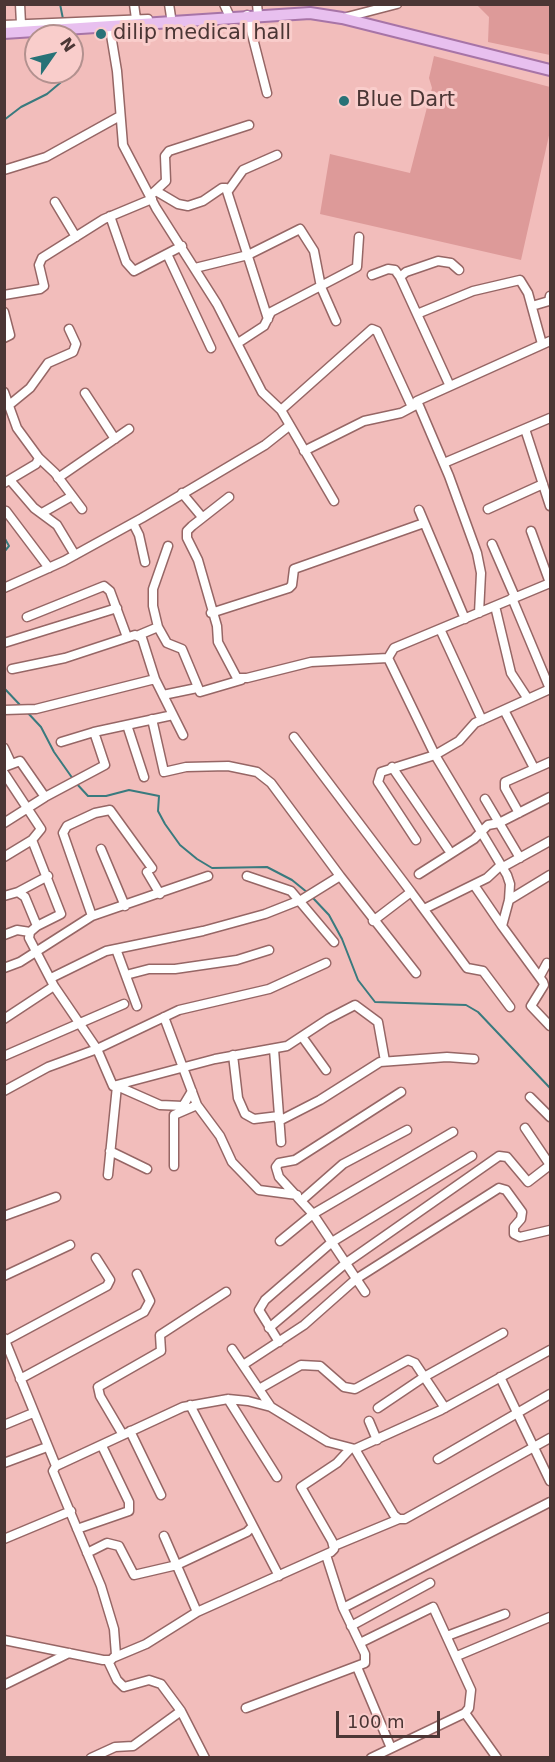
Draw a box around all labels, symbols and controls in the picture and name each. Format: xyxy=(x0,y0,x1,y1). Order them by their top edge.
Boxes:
place label: dilip medical hall xyxy=(113,21,291,47)
north arrow xyxy=(24,24,84,84)
marker: dilip medical hall xyxy=(94,27,108,41)
text: N xyxy=(56,34,79,56)
place label: Blue Dart xyxy=(356,88,455,114)
marker: Blue Dart xyxy=(337,94,351,108)
scale bar xyxy=(339,1699,442,1737)
text: 100 m xyxy=(347,1711,405,1732)

